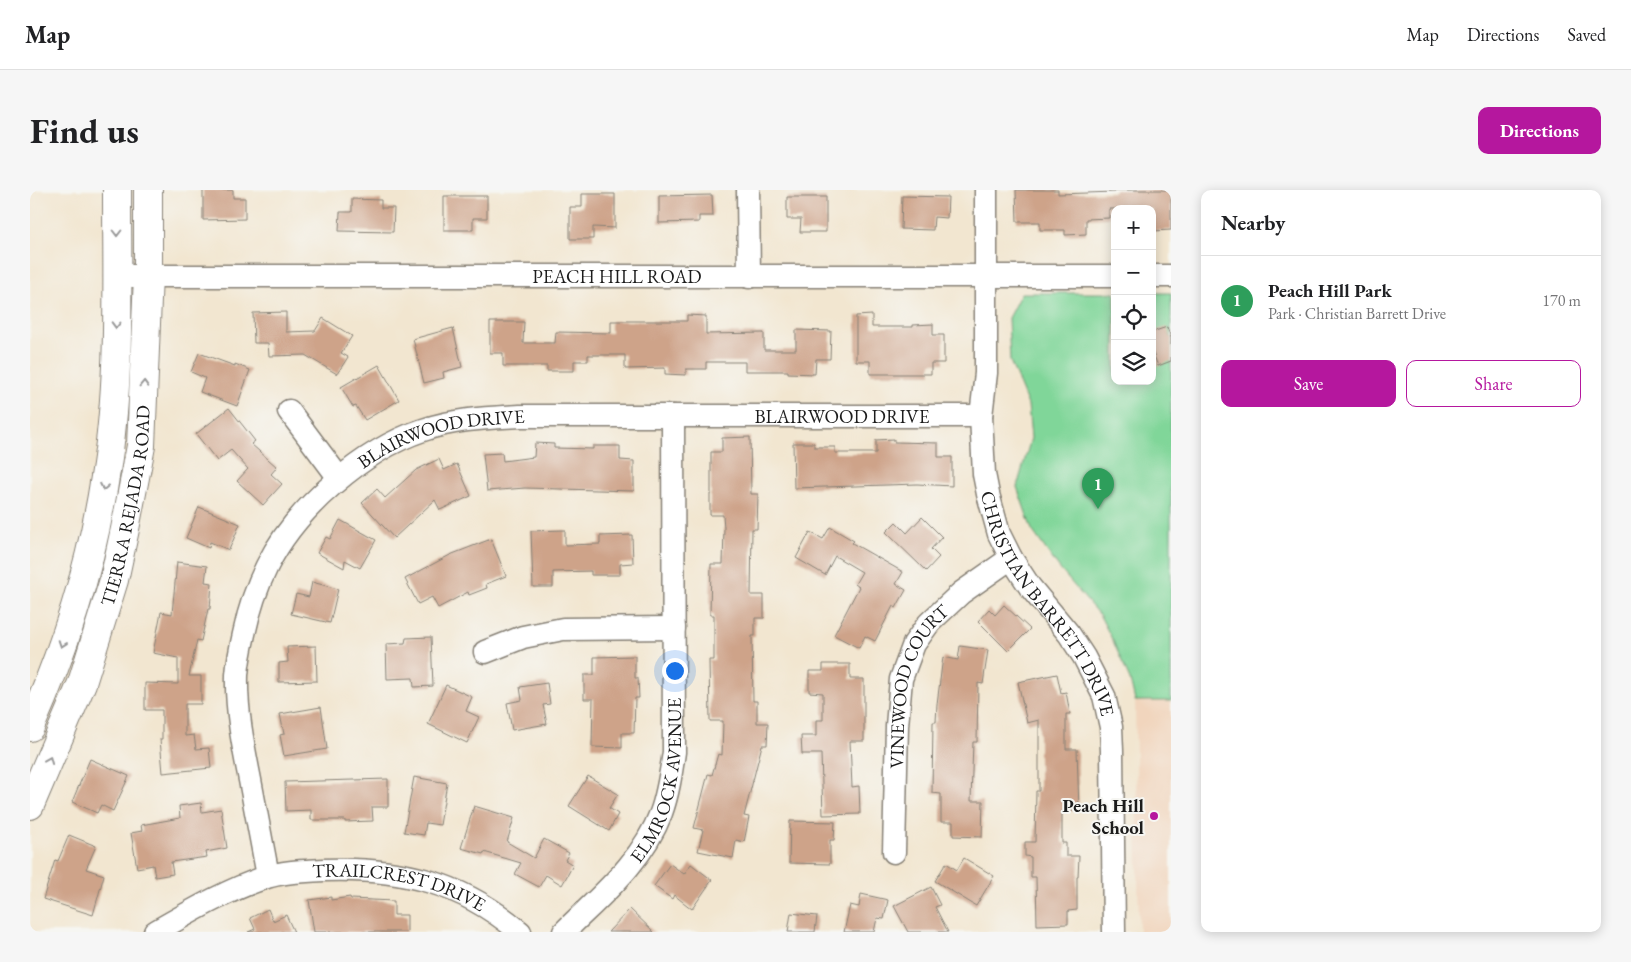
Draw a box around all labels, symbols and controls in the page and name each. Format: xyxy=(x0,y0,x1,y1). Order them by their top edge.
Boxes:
text: Map xyxy=(25,19,70,50)
text: Map xyxy=(1407,23,1439,46)
text: Directions xyxy=(1467,23,1539,46)
text: Saved xyxy=(1567,23,1606,46)
button: Directions xyxy=(1478,107,1601,154)
text: Find us xyxy=(30,108,139,153)
map controls xyxy=(1111,205,1156,385)
button: + xyxy=(1111,205,1156,250)
text: Nearby xyxy=(1221,209,1285,236)
one-way arrow xyxy=(112,230,122,237)
button: − xyxy=(1111,250,1156,295)
street label: PEACH HILL ROAD xyxy=(532,264,702,289)
text: Peach Hill Park xyxy=(1268,278,1392,303)
text: 1 xyxy=(1233,290,1241,311)
text: 170 m xyxy=(1542,290,1581,311)
button: locate xyxy=(1111,295,1156,340)
text: Park · Christian Barrett Drive xyxy=(1268,303,1446,324)
one-way arrow xyxy=(111,321,122,329)
button: layers xyxy=(1111,340,1156,385)
button: Save xyxy=(1221,360,1396,407)
button: Share xyxy=(1406,360,1581,407)
one-way arrow xyxy=(139,380,149,388)
street label: BLAIRWOOD DRIVE xyxy=(353,404,525,474)
street label: BLAIRWOOD DRIVE xyxy=(754,404,930,429)
street label: TIERRA REJADA ROAD xyxy=(95,405,156,609)
pin: 1 xyxy=(1082,468,1114,509)
one-way arrow xyxy=(99,482,109,491)
street label: CHRISTIAN BARRETT DRIVE xyxy=(975,488,1120,719)
street label: VINEWOOD COURT xyxy=(884,599,954,769)
one-way arrow xyxy=(58,639,68,647)
your location xyxy=(662,658,688,684)
street label: ELMROCK AVENUE xyxy=(624,697,687,868)
one-way arrow xyxy=(43,756,53,765)
place label: Peach Hill School xyxy=(1062,793,1145,840)
marker: Peach Hill School xyxy=(1148,810,1160,822)
street label: TRAILCREST DRIVE xyxy=(312,858,491,917)

